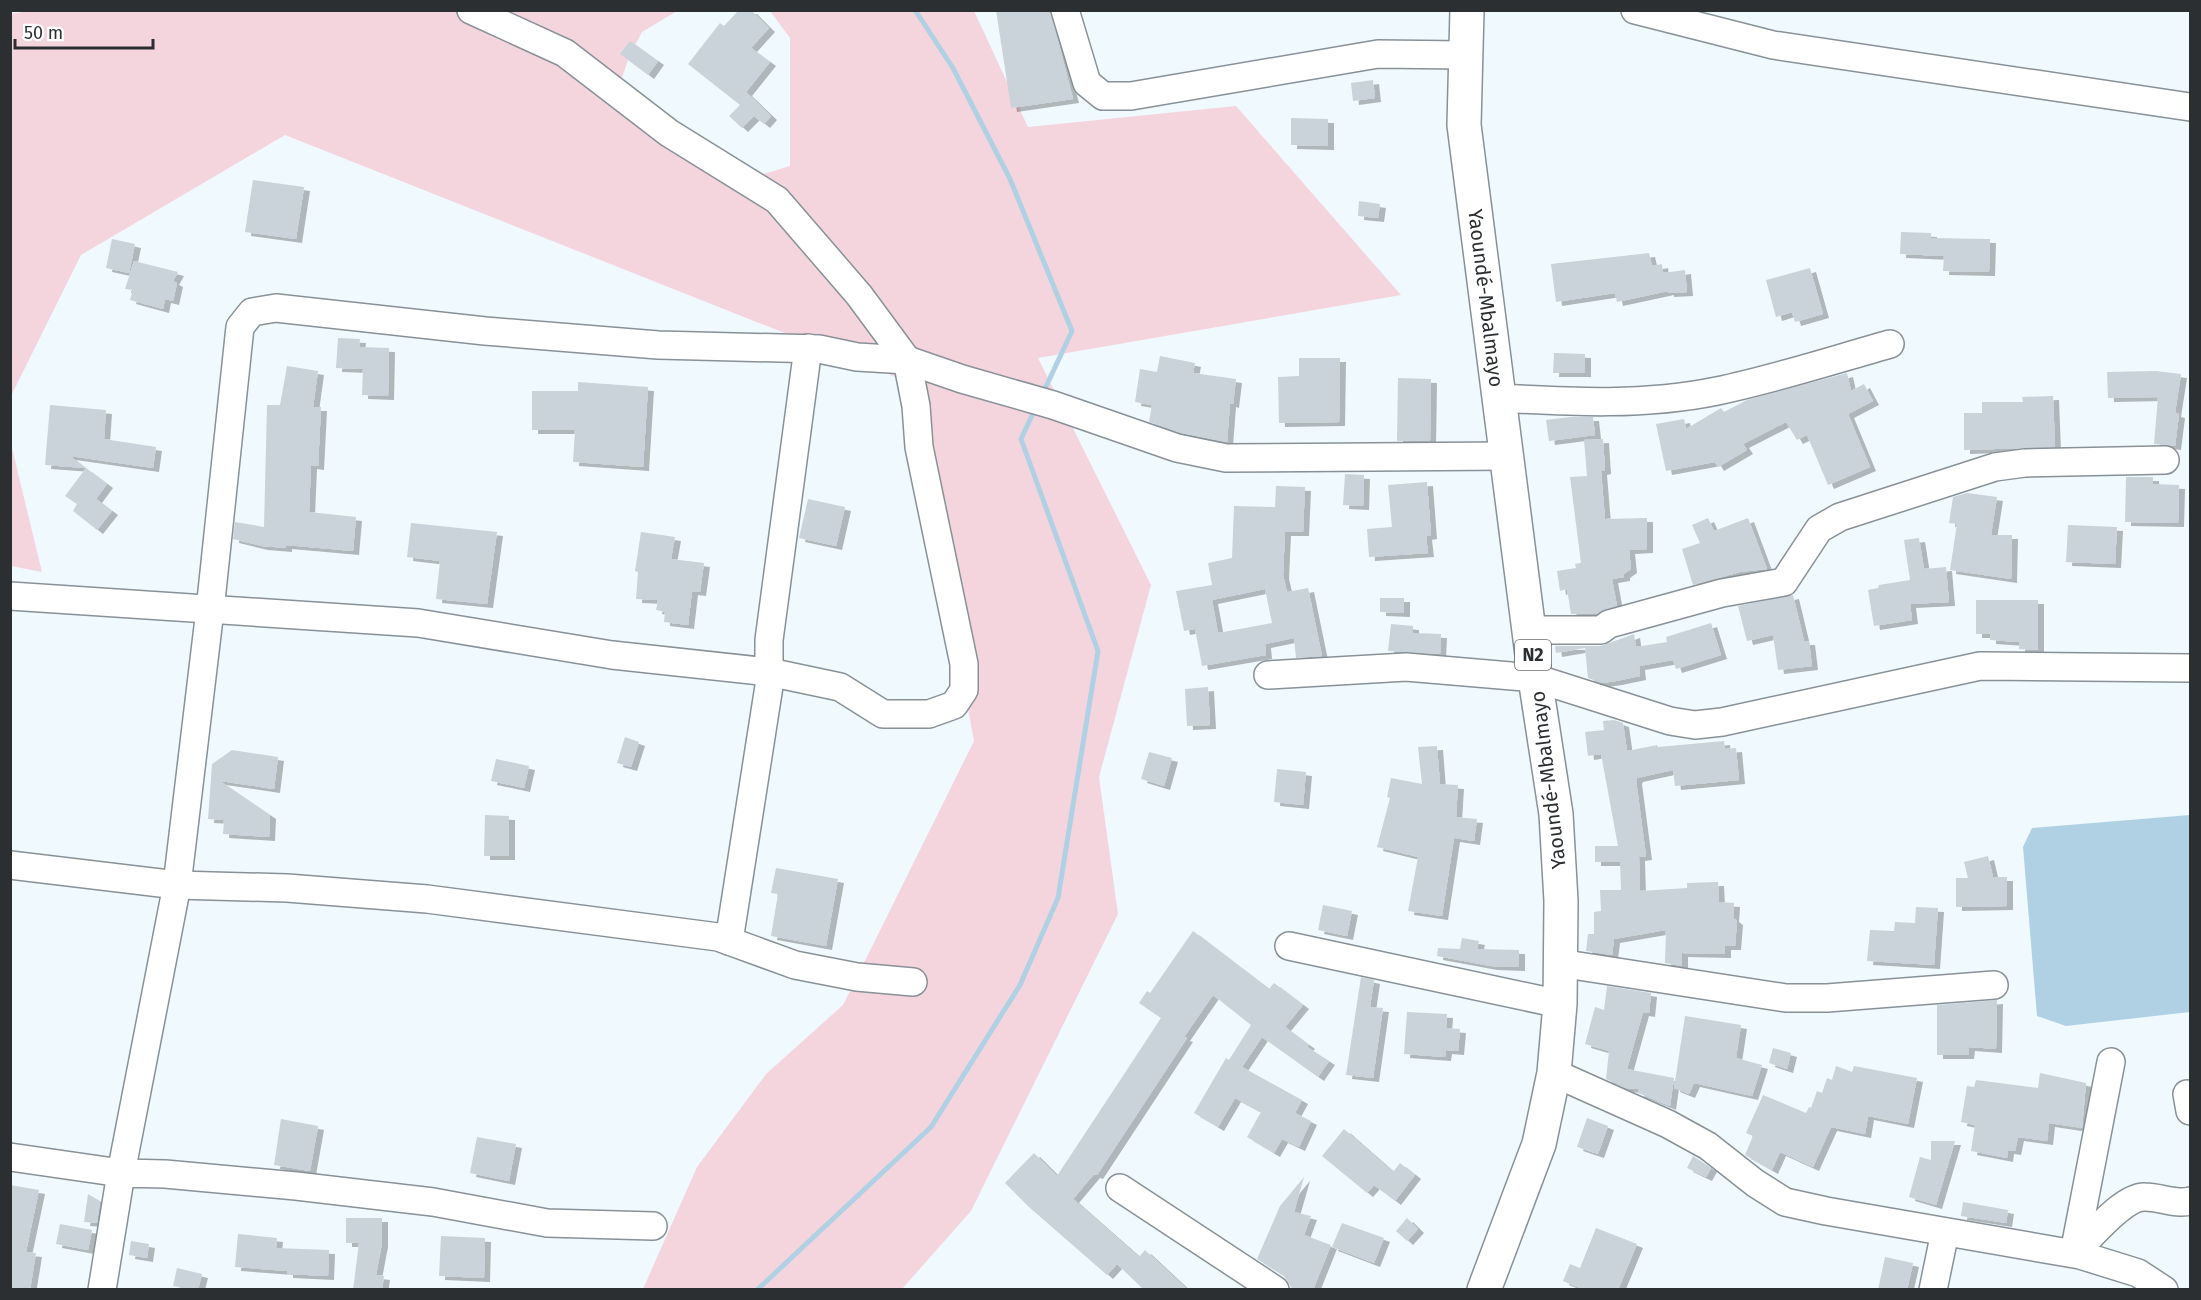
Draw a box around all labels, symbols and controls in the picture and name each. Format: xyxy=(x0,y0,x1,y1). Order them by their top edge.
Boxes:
scale bar xyxy=(15,12,153,50)
text: 50 m xyxy=(24,22,63,44)
street label: Yaoundé-Mbalmayo xyxy=(1463,208,1509,388)
road number: N2 xyxy=(1515,640,1551,670)
street label: Yaoundé-Mbalmayo xyxy=(1525,690,1571,870)

